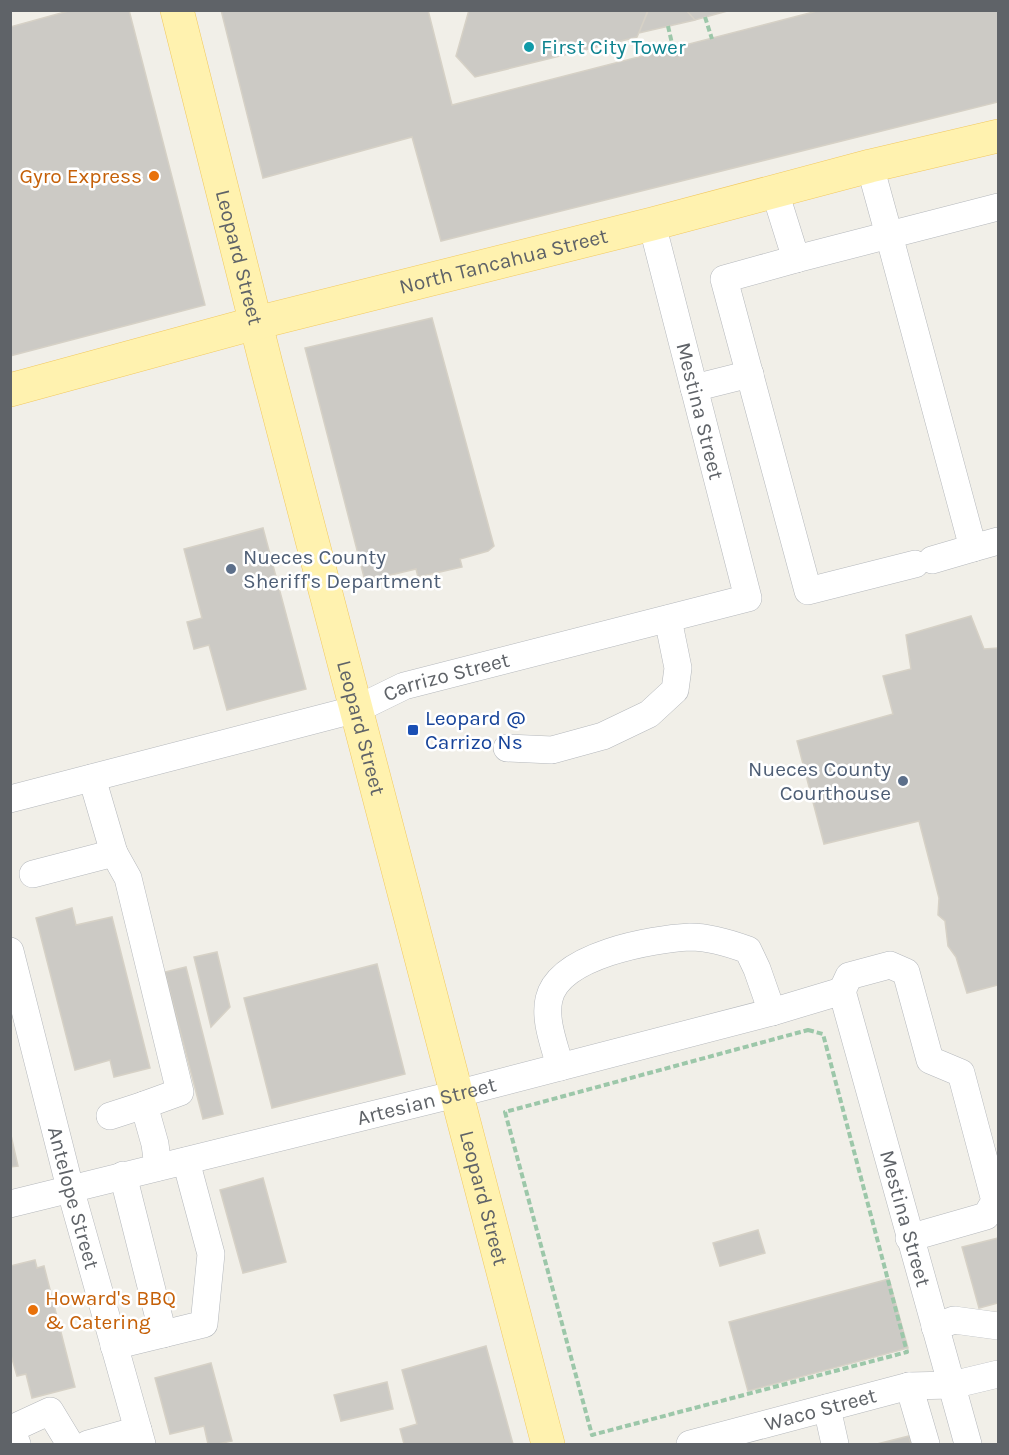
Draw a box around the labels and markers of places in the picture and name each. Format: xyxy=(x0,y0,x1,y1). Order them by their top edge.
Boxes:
place label: First City Tower xyxy=(541,35,686,59)
marker: First City Tower xyxy=(522,40,536,54)
place label: Gyro Express xyxy=(19,164,142,188)
marker: Gyro Express xyxy=(147,169,161,183)
place label: Nueces County Sheriff's Department xyxy=(243,545,441,593)
marker: Nueces County Sheriff's Department xyxy=(224,562,238,576)
place label: Leopard @ Carrizo Ns xyxy=(425,706,526,754)
marker: Leopard @ Carrizo Ns xyxy=(406,723,420,737)
place label: Nueces County Courthouse xyxy=(748,757,891,805)
marker: Nueces County Courthouse xyxy=(896,774,910,788)
place label: Howard's BBQ & Catering xyxy=(45,1286,176,1334)
marker: Howard's BBQ & Catering xyxy=(26,1303,40,1317)

